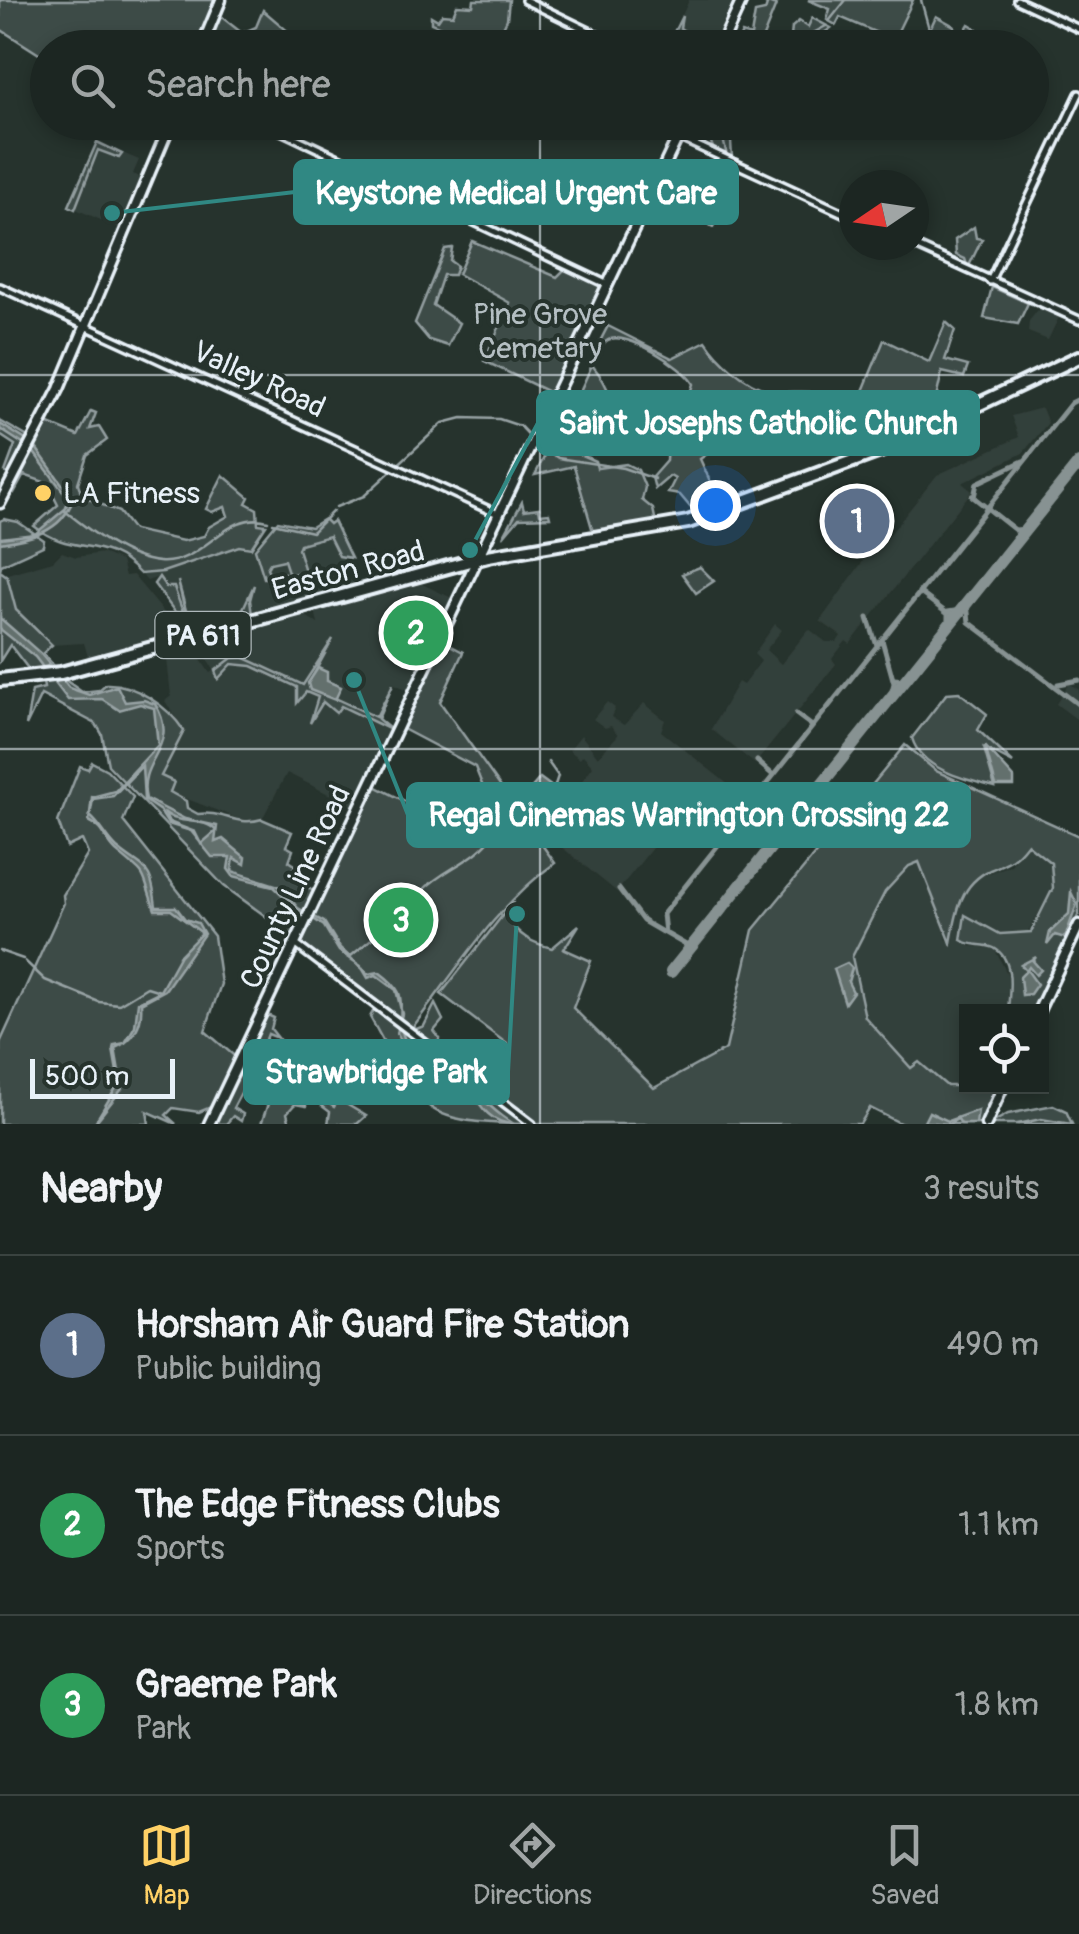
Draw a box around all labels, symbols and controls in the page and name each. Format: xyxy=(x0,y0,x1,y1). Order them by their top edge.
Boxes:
search box xyxy=(30,30,1049,140)
icon: search xyxy=(65,58,120,113)
text: Search here xyxy=(145,61,331,109)
callout: Keystone Medical Urgent Care xyxy=(295,161,737,223)
north arrow xyxy=(839,170,929,260)
text: Keystone Medical Urgent Care xyxy=(315,174,718,214)
park label: Pine Grove Cemetary xyxy=(473,296,607,367)
street label: Valley Road xyxy=(186,333,331,426)
callout: Saint Josephs Catholic Church xyxy=(538,392,978,454)
text: Saint Josephs Catholic Church xyxy=(558,404,958,444)
place label: LA Fitness xyxy=(63,475,200,512)
your location xyxy=(690,480,741,531)
marker: LA Fitness xyxy=(32,482,54,504)
pin: 1 xyxy=(824,484,890,558)
street label: Easton Road xyxy=(268,532,428,609)
pin: 2 xyxy=(384,596,448,670)
road number: PA 611 xyxy=(156,612,250,658)
street label: County Line Road xyxy=(232,780,359,995)
callout: Regal Cinemas Warrington Crossing 22 xyxy=(408,784,969,846)
text: Regal Cinemas Warrington Crossing 22 xyxy=(428,796,950,836)
pin: 3 xyxy=(368,882,434,958)
map controls xyxy=(959,1004,1049,1094)
button: locate xyxy=(959,1004,1049,1094)
callout: Strawbridge Park xyxy=(245,1041,508,1103)
text: Strawbridge Park xyxy=(265,1053,488,1093)
scale bar xyxy=(30,1054,175,1098)
text: 500 m xyxy=(45,1059,129,1094)
text: Nearby xyxy=(40,1163,162,1215)
text: 3 results xyxy=(923,1169,1039,1209)
text: Horsham Air Guard Fire Station xyxy=(135,1301,629,1349)
text: 1 xyxy=(66,1325,79,1365)
text: 490 m xyxy=(947,1325,1039,1365)
text: Public building xyxy=(135,1349,321,1389)
text: The Edge Fitness Clubs xyxy=(135,1481,500,1529)
text: 2 xyxy=(64,1505,81,1545)
text: 1.1 km xyxy=(958,1505,1039,1545)
text: Sports xyxy=(135,1529,225,1569)
text: Graeme Park xyxy=(135,1661,337,1709)
text: 3 xyxy=(64,1685,81,1725)
text: 1.8 km xyxy=(955,1685,1039,1725)
text: Park xyxy=(135,1709,191,1749)
tab: Map xyxy=(139,1818,194,1913)
tab: Directions xyxy=(473,1818,592,1913)
tab: Saved xyxy=(870,1818,940,1913)

